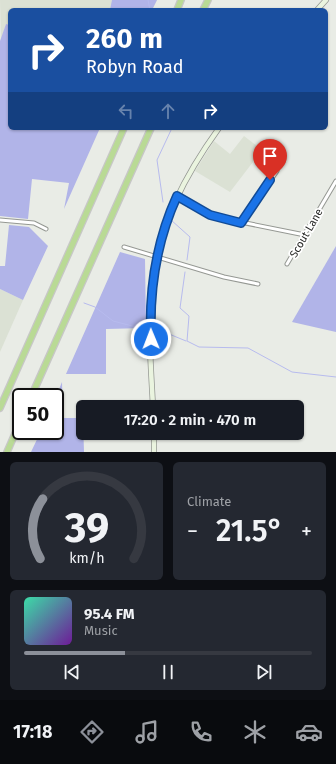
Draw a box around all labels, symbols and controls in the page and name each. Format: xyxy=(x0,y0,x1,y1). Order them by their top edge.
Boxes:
text: 260 m xyxy=(86,22,163,55)
icon: right xyxy=(20,24,72,76)
text: Robyn Road xyxy=(86,56,183,78)
icon: left xyxy=(115,100,137,122)
icon: ahead xyxy=(157,100,179,122)
icon: right xyxy=(199,100,221,122)
pin xyxy=(253,139,287,180)
icon: arrive xyxy=(259,145,281,167)
street label: Scout Lane xyxy=(287,206,326,260)
position arrow xyxy=(130,318,172,360)
speed limit sign: 50 xyxy=(12,388,64,440)
text: 17:20 · 2 min · 470 m xyxy=(124,411,256,429)
text: Climate xyxy=(187,494,231,509)
text: 39 xyxy=(63,503,109,553)
text: 21.5° xyxy=(216,513,283,549)
text: − xyxy=(187,518,198,545)
text: + xyxy=(301,518,312,545)
text: km/h xyxy=(69,550,104,567)
text: 95.4 FM xyxy=(84,605,134,623)
text: Music xyxy=(84,623,118,638)
icon: previous xyxy=(61,661,83,683)
icon: pause xyxy=(157,661,179,683)
icon: next xyxy=(253,661,275,683)
icon: directions xyxy=(78,718,106,746)
icon: music xyxy=(133,718,161,746)
icon: phone xyxy=(187,718,215,746)
icon: climate xyxy=(241,718,269,746)
icon: car xyxy=(295,718,323,746)
text: 17:18 xyxy=(13,721,52,743)

